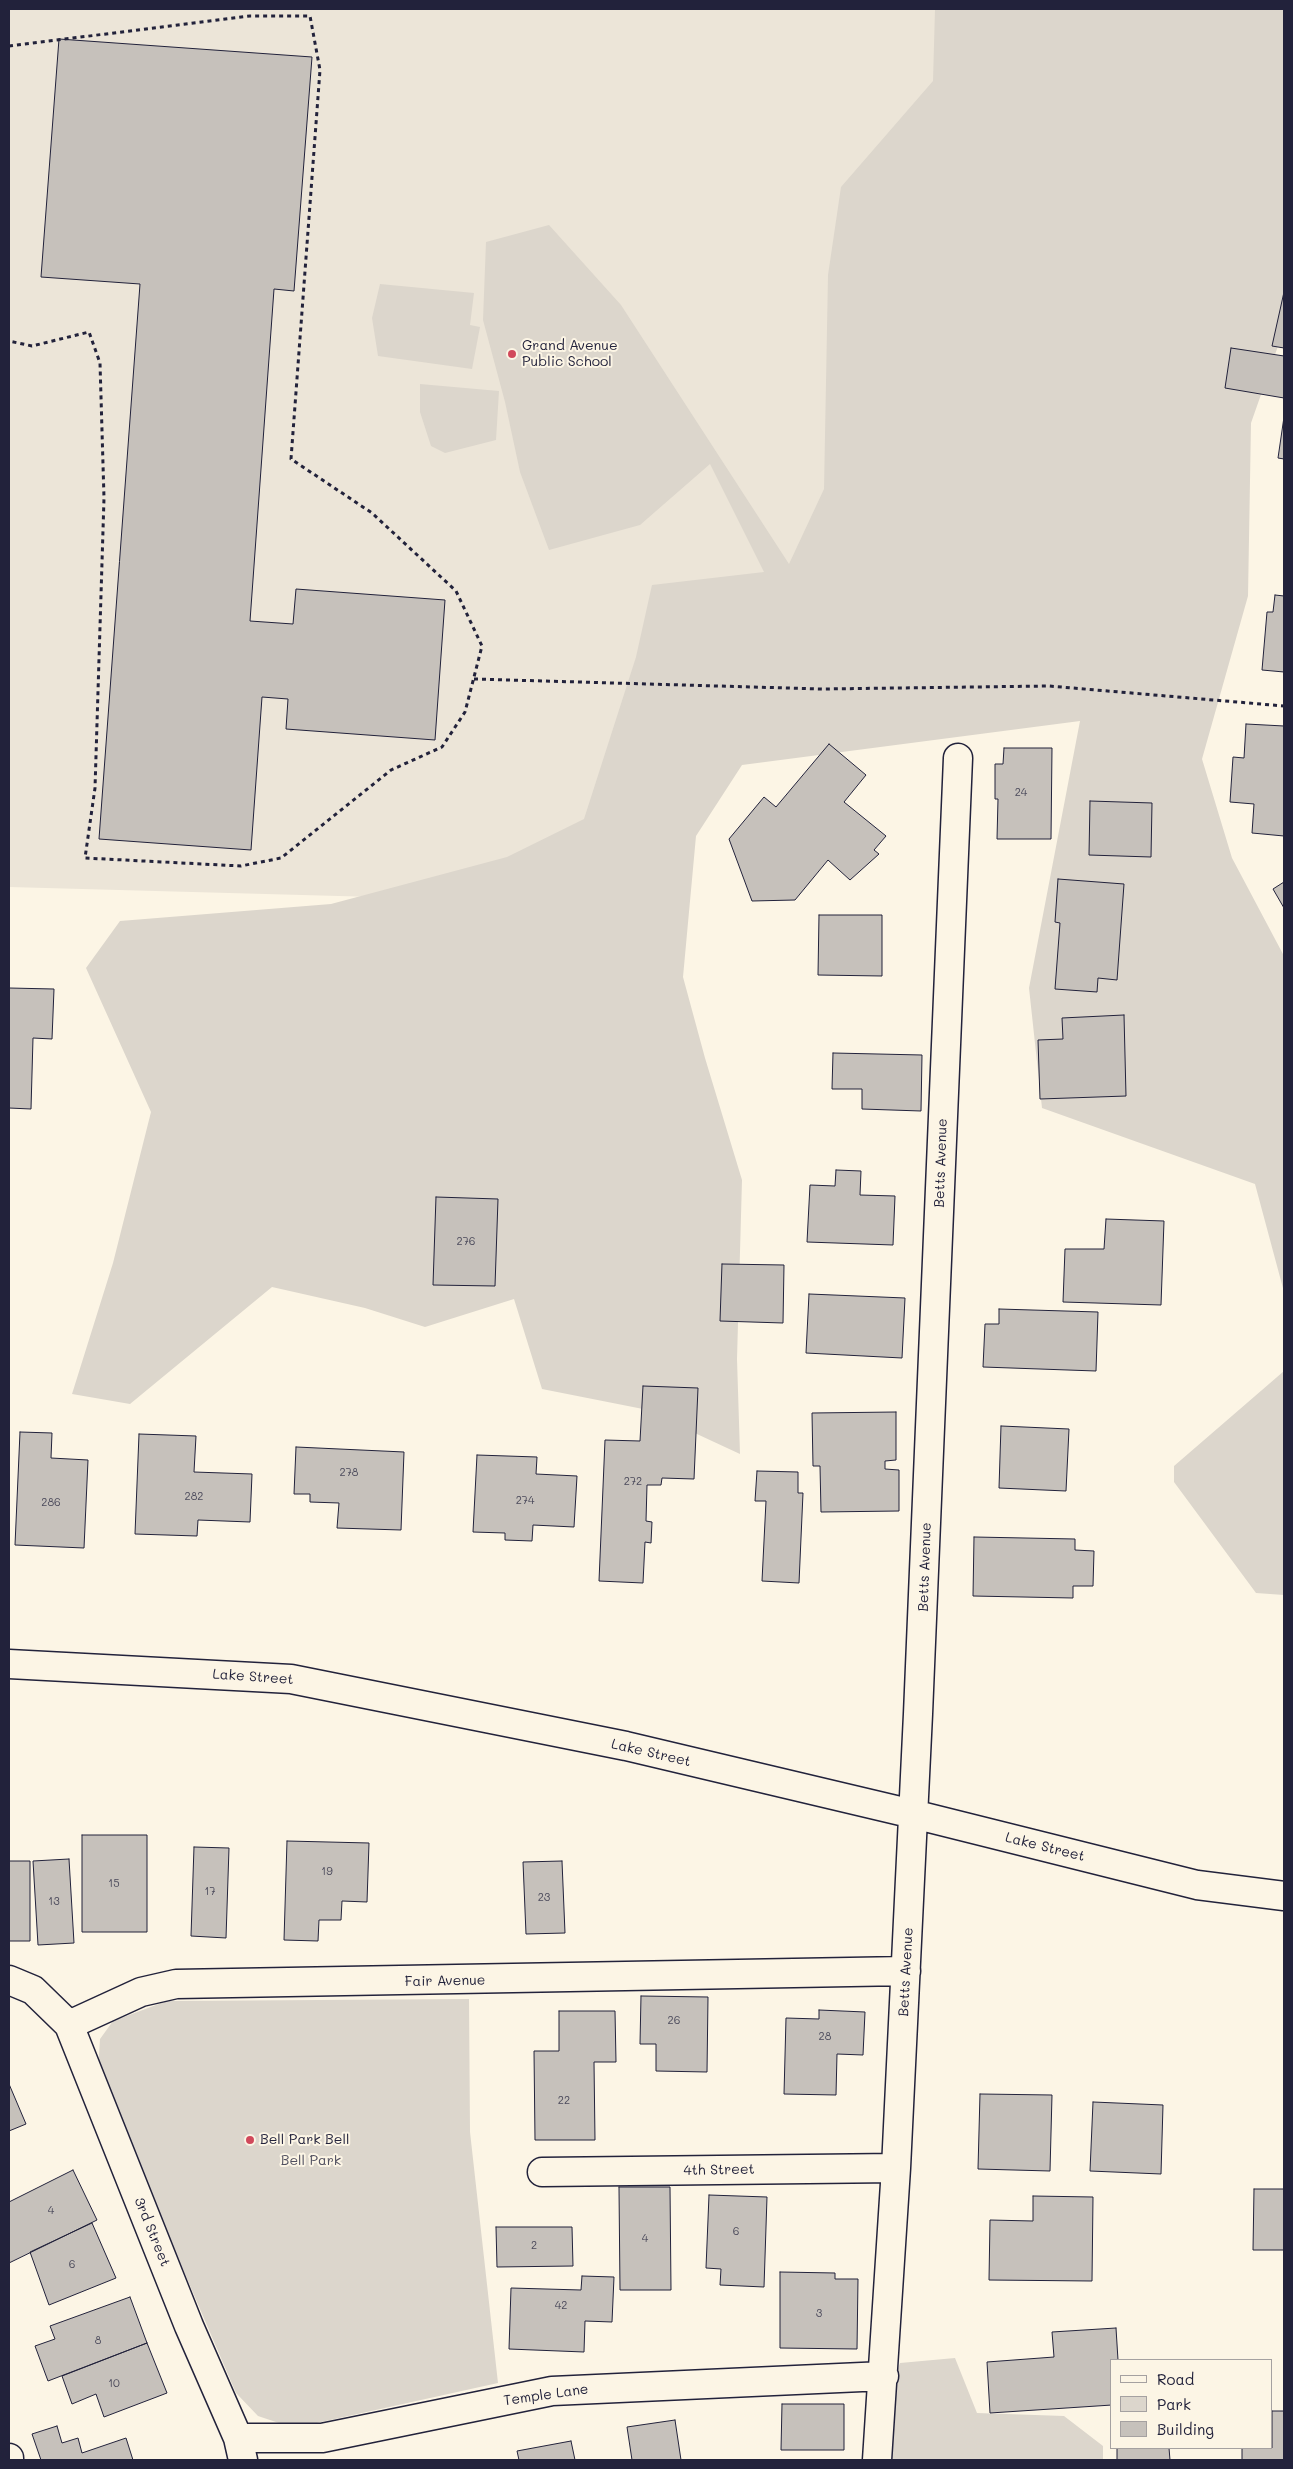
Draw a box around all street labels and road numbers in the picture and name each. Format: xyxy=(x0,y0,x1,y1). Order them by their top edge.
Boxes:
street label: Betts Avenue xyxy=(931,1118,951,1208)
street label: Betts Avenue xyxy=(915,1522,935,1612)
street label: Lake Street xyxy=(212,1666,294,1688)
street label: Lake Street xyxy=(610,1736,692,1770)
street label: Lake Street xyxy=(1004,1829,1086,1865)
street label: Betts Avenue xyxy=(895,1927,917,2017)
street label: Fair Avenue xyxy=(404,1972,486,1990)
street label: 4th Street xyxy=(683,2161,755,2179)
street label: 3rd Street xyxy=(131,2195,173,2269)
street label: Temple Lane xyxy=(503,2381,589,2409)

